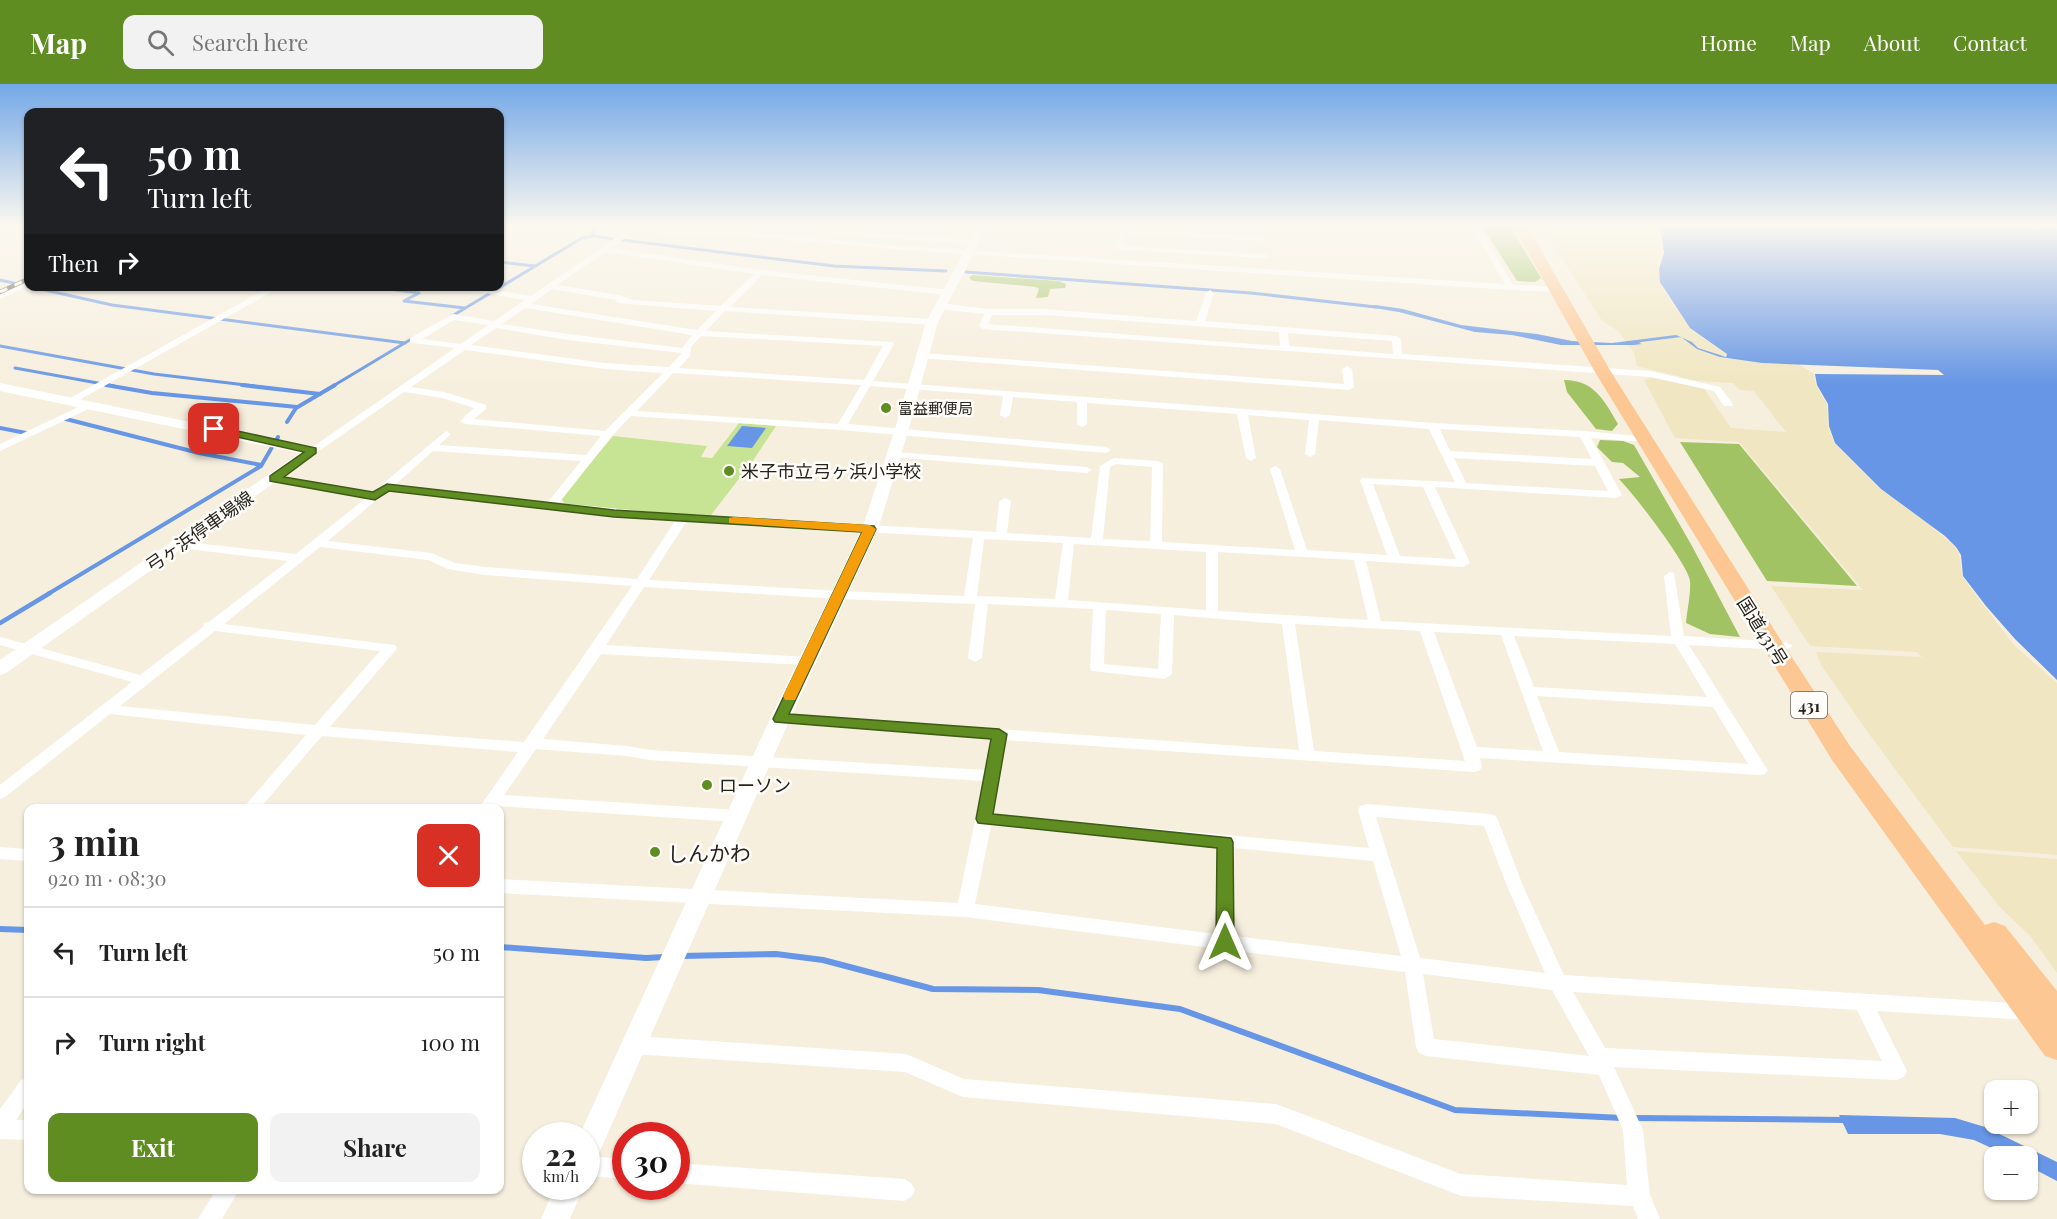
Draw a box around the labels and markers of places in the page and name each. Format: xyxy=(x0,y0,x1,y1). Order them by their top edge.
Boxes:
place label: 富益郵便局 xyxy=(898,398,973,418)
marker: 富益郵便局 xyxy=(879,401,893,415)
pin xyxy=(188,403,239,454)
place label: 米子市立弓ヶ浜小学校 xyxy=(741,459,921,483)
marker: 米子市立弓ヶ浜小学校 xyxy=(722,464,736,478)
place label: ローソン xyxy=(719,773,791,797)
marker: ローソン xyxy=(700,778,714,792)
place label: しんかわ xyxy=(667,838,751,866)
marker: しんかわ xyxy=(648,845,662,859)

